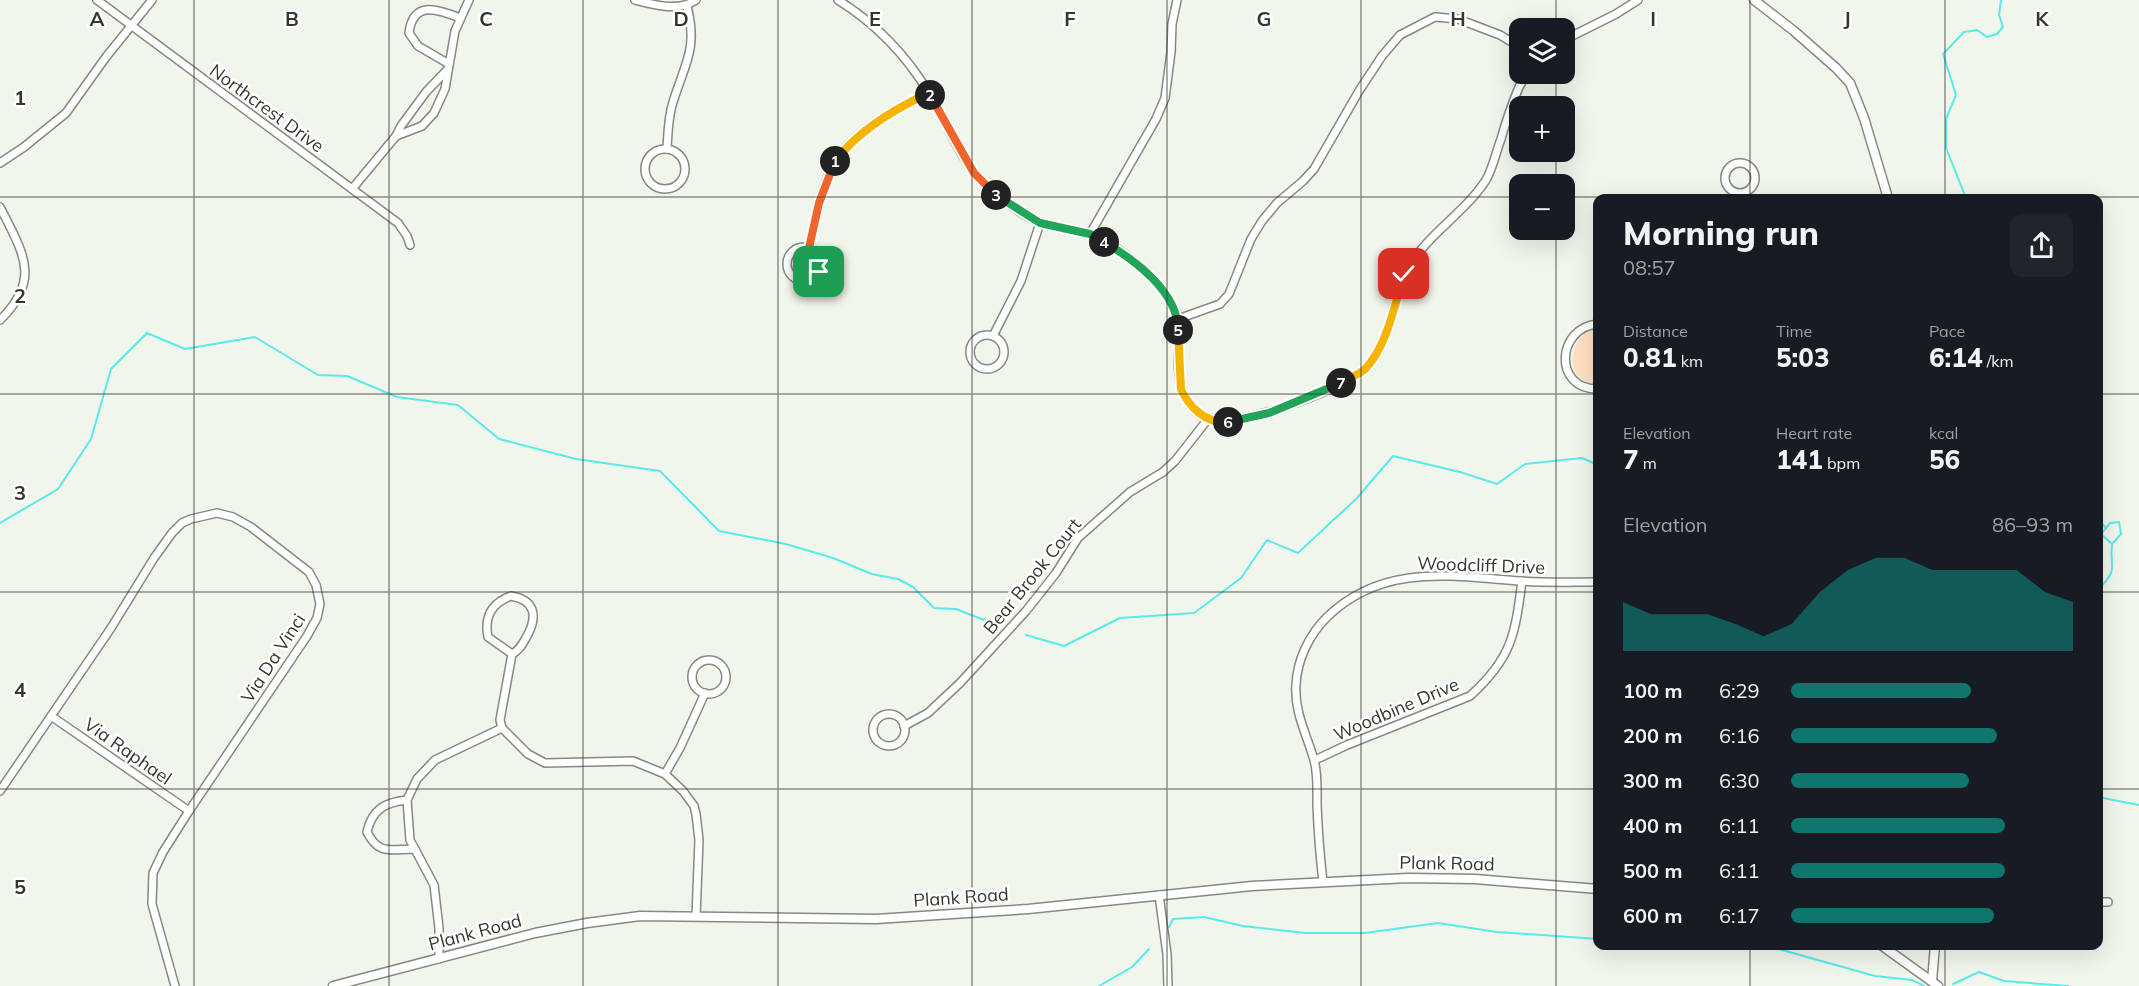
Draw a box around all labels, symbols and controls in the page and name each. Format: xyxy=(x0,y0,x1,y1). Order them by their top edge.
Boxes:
text: A xyxy=(90,6,105,31)
text: B xyxy=(285,6,299,31)
text: C xyxy=(479,6,493,31)
text: D xyxy=(673,6,689,31)
text: E xyxy=(869,6,881,31)
text: F xyxy=(1064,6,1076,31)
text: G xyxy=(1257,6,1271,31)
text: H xyxy=(1450,6,1466,31)
text: I xyxy=(1650,6,1656,31)
text: J xyxy=(1843,6,1851,31)
text: K xyxy=(2035,6,2049,31)
map controls xyxy=(1509,18,1575,240)
button: layers xyxy=(1509,18,1575,84)
street label: Northcrest Drive xyxy=(205,59,329,157)
pin: 2 xyxy=(915,80,945,110)
text: 1 xyxy=(14,85,26,110)
text: 2 xyxy=(925,85,935,105)
button: + xyxy=(1509,96,1575,162)
pin: 1 xyxy=(820,146,850,176)
text: 1 xyxy=(830,151,840,171)
button: − xyxy=(1509,174,1575,240)
pin: 3 xyxy=(981,180,1011,210)
text: 3 xyxy=(991,185,1001,205)
text: Morning run xyxy=(1623,212,1819,253)
button: share xyxy=(2010,214,2073,277)
pin: 4 xyxy=(1089,227,1119,257)
text: 4 xyxy=(1099,232,1109,252)
pin xyxy=(793,246,844,297)
pin xyxy=(1378,248,1429,299)
icon: arrive xyxy=(802,255,835,288)
text: 08:57 xyxy=(1623,255,1676,280)
icon: check xyxy=(1387,257,1420,290)
text: 2 xyxy=(14,283,26,308)
pin: 5 xyxy=(1163,315,1193,345)
text: 5 xyxy=(1173,320,1183,340)
text: Distance xyxy=(1623,321,1688,341)
text: Time xyxy=(1776,321,1812,341)
text: Pace xyxy=(1929,321,1965,341)
text: 0.81 xyxy=(1623,341,1677,374)
text: 5:03 xyxy=(1776,341,1830,374)
text: 6:14 xyxy=(1929,341,1983,374)
text: km xyxy=(1677,351,1703,371)
text: /km xyxy=(1983,351,2014,371)
pin: 7 xyxy=(1326,368,1356,398)
text: 7 xyxy=(1336,373,1346,393)
pin: 6 xyxy=(1213,407,1243,437)
text: 6 xyxy=(1223,412,1233,432)
text: Elevation xyxy=(1623,423,1691,443)
text: Heart rate xyxy=(1776,423,1852,443)
text: kcal xyxy=(1929,423,1958,443)
text: 7 xyxy=(1623,443,1639,476)
text: 141 xyxy=(1776,443,1823,476)
text: 56 xyxy=(1929,443,1960,476)
text: m xyxy=(1639,453,1657,473)
text: bpm xyxy=(1823,453,1860,473)
text: 3 xyxy=(14,480,26,505)
text: Elevation xyxy=(1623,512,1708,537)
text: 86–93 m xyxy=(1992,512,2073,537)
street label: Bear Brook Court xyxy=(978,513,1086,639)
street label: Woodcliff Drive xyxy=(1417,551,1545,579)
street label: Via Da Vinci xyxy=(236,609,310,707)
street label: Woodbine Drive xyxy=(1330,672,1462,746)
text: 4 xyxy=(14,677,26,702)
text: 100 m xyxy=(1623,678,1682,703)
text: 6:29 xyxy=(1719,678,1760,703)
street label: Via Raphael xyxy=(80,712,176,790)
text: 200 m xyxy=(1623,723,1682,748)
text: 6:16 xyxy=(1719,723,1760,748)
text: 300 m xyxy=(1623,768,1682,793)
text: 6:30 xyxy=(1719,768,1760,793)
text: 400 m xyxy=(1623,813,1682,838)
text: 6:11 xyxy=(1719,813,1760,838)
street label: Plank Road xyxy=(1399,851,1495,875)
text: 500 m xyxy=(1623,858,1682,883)
text: 6:11 xyxy=(1719,858,1760,883)
text: 5 xyxy=(14,874,26,899)
street label: Plank Road xyxy=(913,882,1009,912)
text: 600 m xyxy=(1623,903,1682,928)
text: 6:17 xyxy=(1719,903,1760,928)
street label: Plank Road xyxy=(426,909,524,955)

